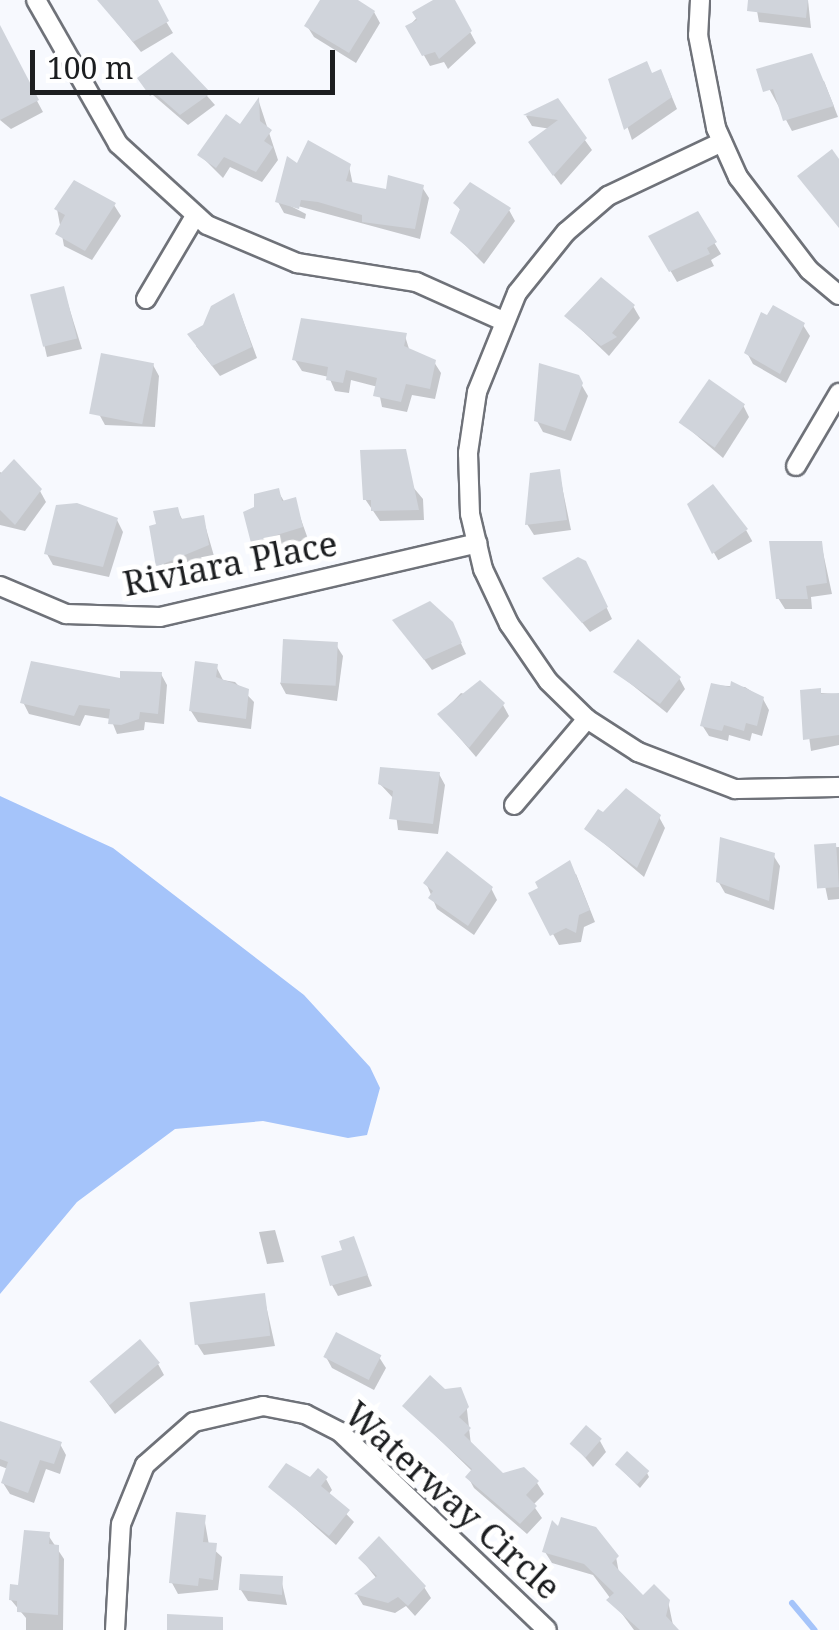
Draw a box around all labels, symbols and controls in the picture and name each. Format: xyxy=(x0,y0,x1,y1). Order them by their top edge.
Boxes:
scale bar xyxy=(35,30,340,92)
text: 100 m xyxy=(47,47,133,88)
street label: Riviara Place xyxy=(119,522,341,604)
street label: Waterway Circle xyxy=(337,1392,569,1608)

